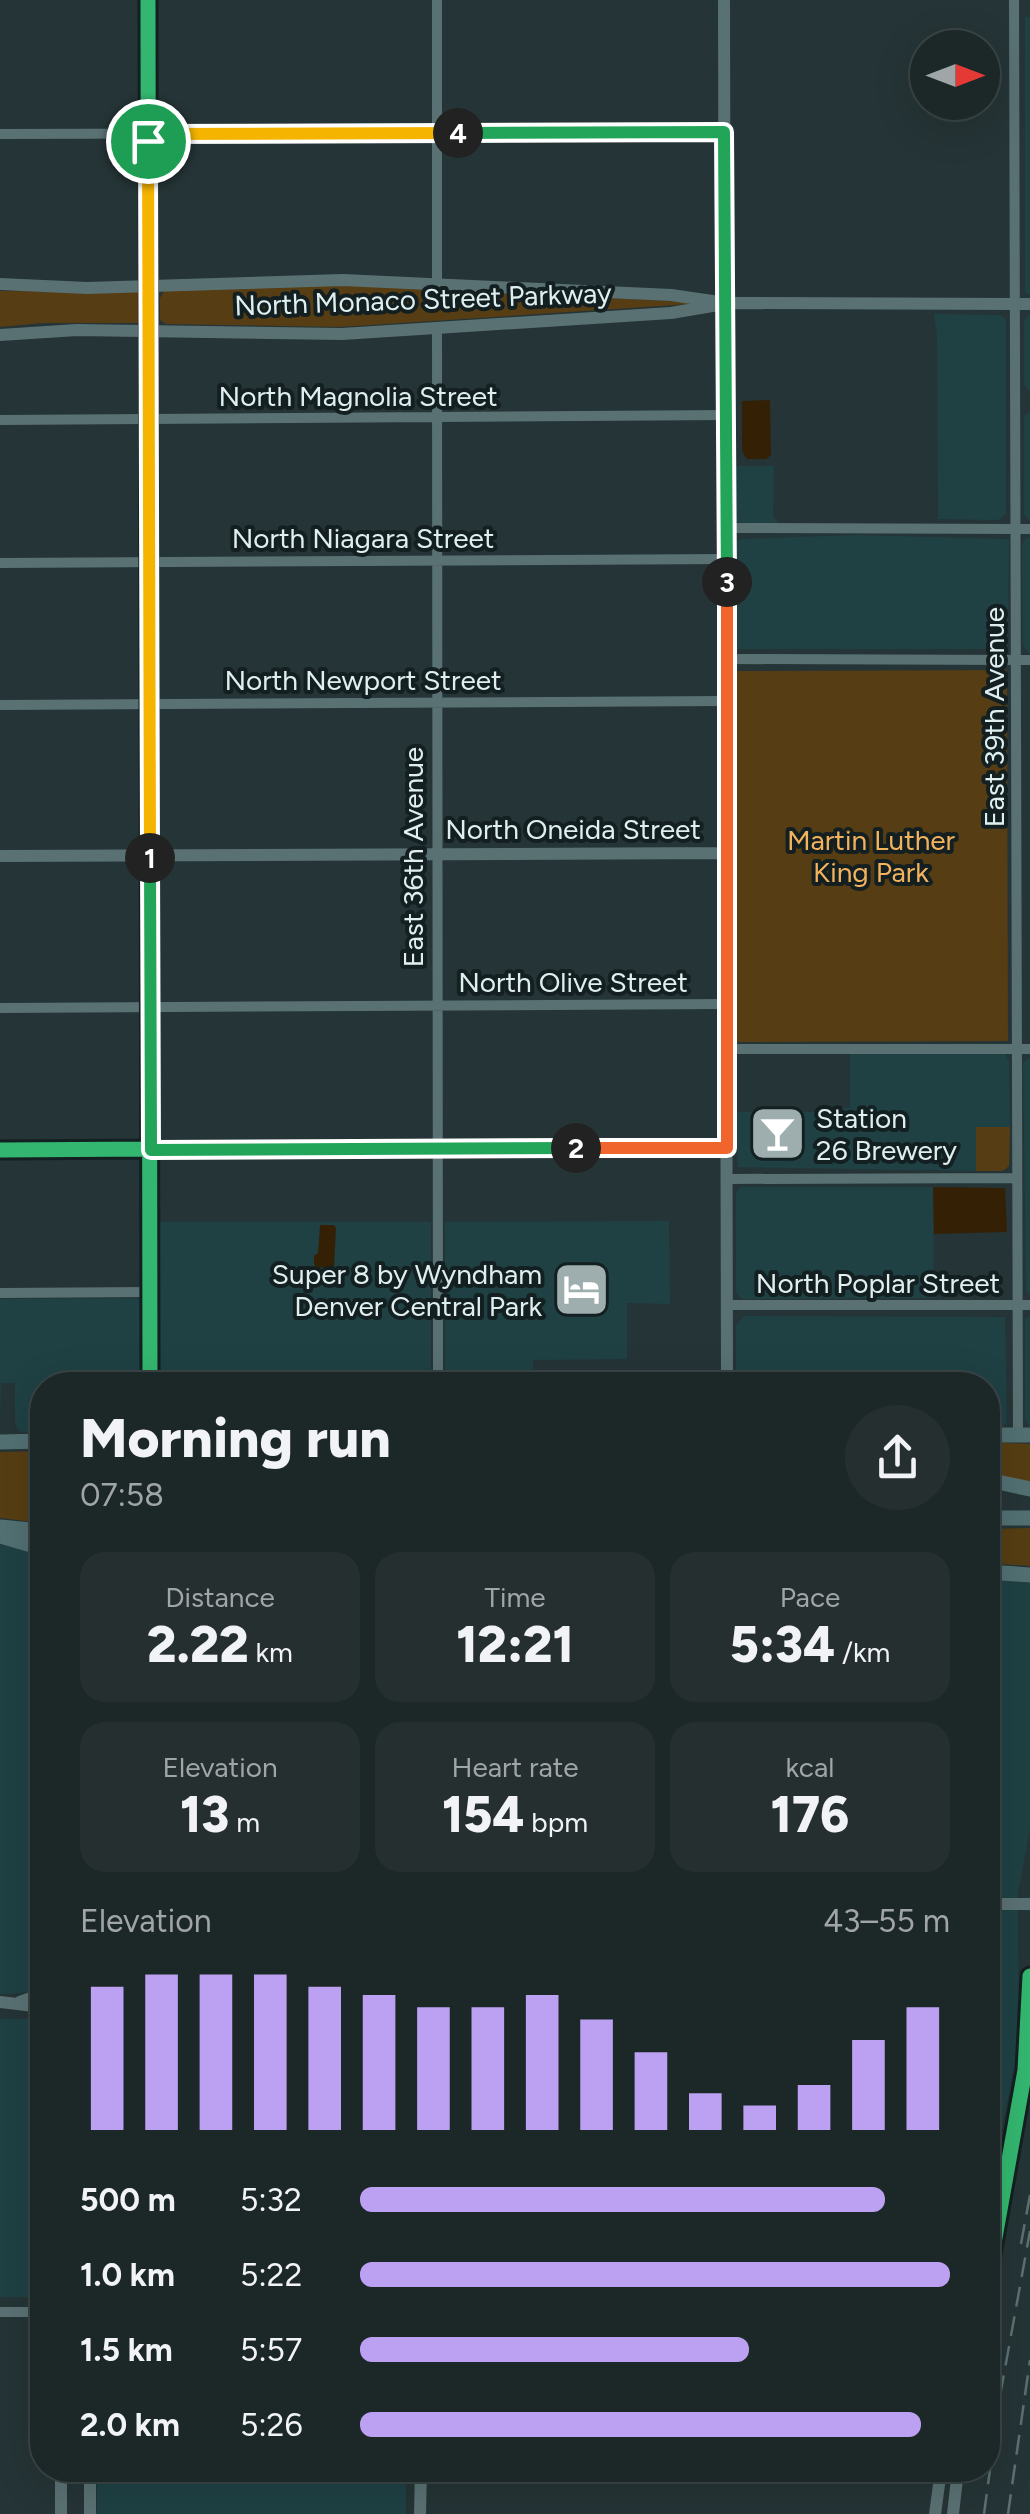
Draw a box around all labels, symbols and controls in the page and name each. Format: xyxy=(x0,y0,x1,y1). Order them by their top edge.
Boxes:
north arrow xyxy=(910,30,1000,120)
map controls xyxy=(910,30,1000,120)
pin xyxy=(106,99,191,184)
pin: 4 xyxy=(433,108,483,158)
icon: arrive xyxy=(121,114,176,169)
text: 4 xyxy=(449,116,467,150)
street label: North Monaco Street Parkway xyxy=(234,275,613,323)
street label: North Magnolia Street xyxy=(218,379,498,413)
street label: North Niagara Street xyxy=(232,521,494,555)
pin: 3 xyxy=(702,557,752,607)
text: 3 xyxy=(719,565,735,599)
street label: East 39th Avenue xyxy=(977,607,1011,827)
street label: North Newport Street xyxy=(224,663,502,697)
street label: East 36th Avenue xyxy=(396,747,430,967)
street label: North Oneida Street xyxy=(445,812,701,846)
park label: Martin Luther King Park xyxy=(787,823,956,889)
pin: 1 xyxy=(125,833,175,883)
text: 1 xyxy=(144,841,156,875)
street label: North Olive Street xyxy=(458,965,688,999)
place label: Station 26 Brewery xyxy=(816,1101,957,1167)
bar icon: Station 26 Brewery xyxy=(747,1104,807,1164)
pin: 2 xyxy=(551,1123,601,1173)
text: 2 xyxy=(568,1131,584,1165)
place label: Super 8 by Wyndham Denver Central Park xyxy=(272,1257,542,1323)
hotel icon: Super 8 by Wyndham Denver Central Park xyxy=(551,1260,611,1320)
street label: North Poplar Street xyxy=(756,1266,1000,1300)
text: Morning run xyxy=(80,1405,391,1471)
button: share xyxy=(845,1405,950,1510)
text: 07:58 xyxy=(80,1476,164,1514)
text: Distance xyxy=(165,1580,275,1614)
text: Time xyxy=(484,1580,546,1614)
text: Pace xyxy=(780,1580,840,1614)
text: 2.22 xyxy=(147,1614,249,1675)
text: 12:21 xyxy=(456,1614,574,1675)
text: 5:34 xyxy=(730,1614,835,1675)
text: km xyxy=(249,1635,293,1669)
text: /km xyxy=(835,1635,890,1669)
text: Elevation xyxy=(162,1750,278,1784)
text: Heart rate xyxy=(451,1750,579,1784)
text: kcal xyxy=(786,1750,834,1784)
text: 13 xyxy=(180,1784,229,1845)
text: 154 xyxy=(442,1784,524,1845)
text: 176 xyxy=(771,1784,849,1845)
text: m xyxy=(229,1805,260,1839)
text: bpm xyxy=(524,1805,588,1839)
text: Elevation xyxy=(80,1902,212,1940)
text: 43–55 m xyxy=(823,1902,950,1940)
text: 500 m xyxy=(80,2181,176,2219)
text: 5:32 xyxy=(240,2181,302,2219)
text: 1.0 km xyxy=(80,2256,175,2294)
text: 5:22 xyxy=(240,2256,302,2294)
text: 1.5 km xyxy=(80,2331,173,2369)
text: 5:57 xyxy=(240,2331,302,2369)
text: 2.0 km xyxy=(80,2406,180,2444)
text: 5:26 xyxy=(240,2406,303,2444)

